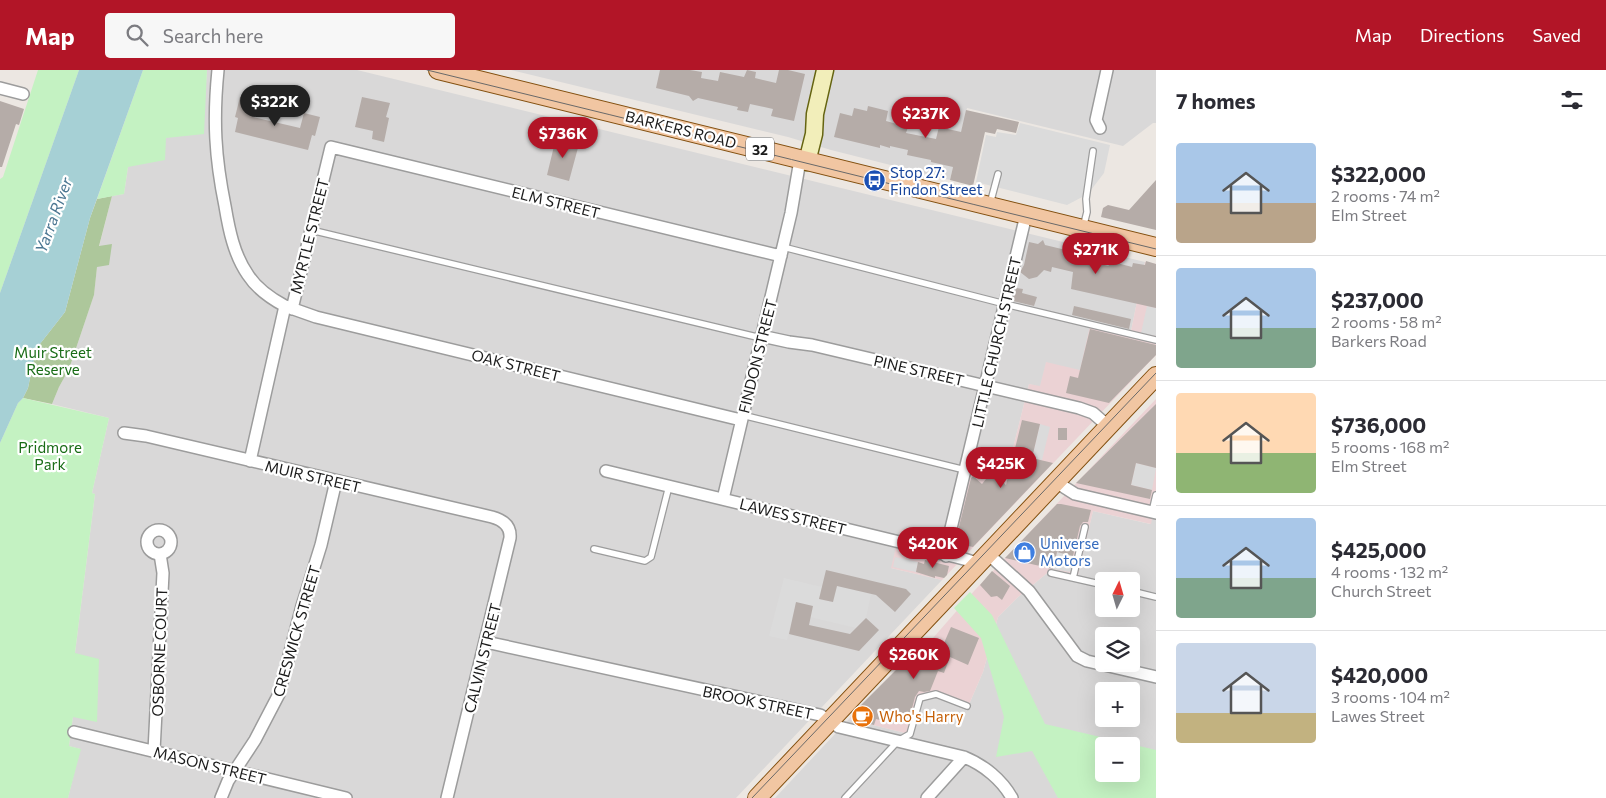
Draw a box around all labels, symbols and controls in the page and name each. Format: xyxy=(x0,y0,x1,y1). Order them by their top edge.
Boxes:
search box xyxy=(105,13,455,58)
text: Map xyxy=(25,21,75,50)
icon: search xyxy=(123,21,151,49)
text: Search here xyxy=(163,24,263,47)
text: Map xyxy=(1355,24,1392,46)
text: Directions xyxy=(1420,24,1504,46)
text: Saved xyxy=(1532,24,1581,46)
pin: $322K xyxy=(240,85,310,127)
icon: filters xyxy=(1558,86,1586,114)
text: 7 homes xyxy=(1176,88,1255,113)
text: $322K xyxy=(251,91,299,110)
pin: $237K xyxy=(891,97,961,139)
text: $237K xyxy=(902,103,950,122)
street label: BARKERS ROAD xyxy=(624,107,738,151)
pin: $736K xyxy=(528,116,598,159)
text: $736K xyxy=(539,123,587,142)
road number: 32 xyxy=(746,138,774,160)
text: $322,000 xyxy=(1331,161,1426,186)
place label: Stop 27: Findon Street xyxy=(890,163,983,198)
icon: home xyxy=(1216,163,1276,223)
bus stop icon: Stop 27: Findon Street xyxy=(862,169,886,193)
water label: Yarra River xyxy=(31,174,76,255)
street label: MYRTLE STREET xyxy=(286,176,332,296)
street label: ELM STREET xyxy=(510,182,602,222)
text: 2 rooms · 74 m² xyxy=(1331,186,1440,205)
text: Elm Street xyxy=(1331,205,1407,224)
pin: $271K xyxy=(1061,232,1131,275)
text: $271K xyxy=(1073,239,1119,258)
street label: LITTLE CHURCH STREET xyxy=(968,254,1025,429)
text: $237,000 xyxy=(1331,287,1424,312)
icon: home xyxy=(1216,288,1276,348)
street label: FINDON STREET xyxy=(734,297,780,415)
text: 2 rooms · 58 m² xyxy=(1331,312,1442,331)
text: Barkers Road xyxy=(1331,331,1427,350)
park label: Muir Street Reserve xyxy=(14,343,92,378)
street label: OAK STREET xyxy=(470,345,563,385)
street label: PINE STREET xyxy=(872,351,966,389)
text: $736,000 xyxy=(1331,412,1426,437)
icon: home xyxy=(1216,413,1276,473)
text: 5 rooms · 168 m² xyxy=(1331,437,1449,456)
park label: Pridmore Park xyxy=(18,438,82,473)
pin: $425K xyxy=(966,446,1036,489)
text: $425K xyxy=(977,453,1025,472)
street label: MUIR STREET xyxy=(263,456,363,496)
text: Elm Street xyxy=(1331,456,1407,475)
street label: LAWES STREET xyxy=(738,494,849,538)
pin: $420K xyxy=(898,526,968,569)
text: $420K xyxy=(908,533,958,552)
place label: Universe Motors xyxy=(1040,534,1099,569)
text: $425,000 xyxy=(1331,537,1427,562)
icon: home xyxy=(1216,538,1276,598)
shop icon: Universe Motors xyxy=(1012,540,1036,564)
text: 4 rooms · 132 m² xyxy=(1331,562,1448,581)
street label: CRESWICK STREET xyxy=(269,563,324,699)
north arrow xyxy=(1095,572,1140,618)
map controls xyxy=(1095,572,1140,782)
text: Church Street xyxy=(1331,581,1432,600)
street label: OSBORNE COURT xyxy=(148,587,170,717)
street label: CALVIN STREET xyxy=(460,601,504,715)
button: layers xyxy=(1095,627,1140,672)
pin: $260K xyxy=(879,638,949,680)
text: $260K xyxy=(889,644,939,663)
text: $420,000 xyxy=(1331,662,1428,687)
icon: home xyxy=(1216,663,1276,723)
street label: BROOK STREET xyxy=(701,681,815,723)
button: + xyxy=(1095,682,1140,727)
text: 3 rooms · 104 m² xyxy=(1331,687,1450,706)
cafe icon: Who's Harry xyxy=(851,704,875,728)
text: Lawes Street xyxy=(1331,706,1425,725)
place label: Who's Harry xyxy=(879,707,964,725)
button: − xyxy=(1095,737,1140,782)
street label: MASON STREET xyxy=(152,742,269,788)

